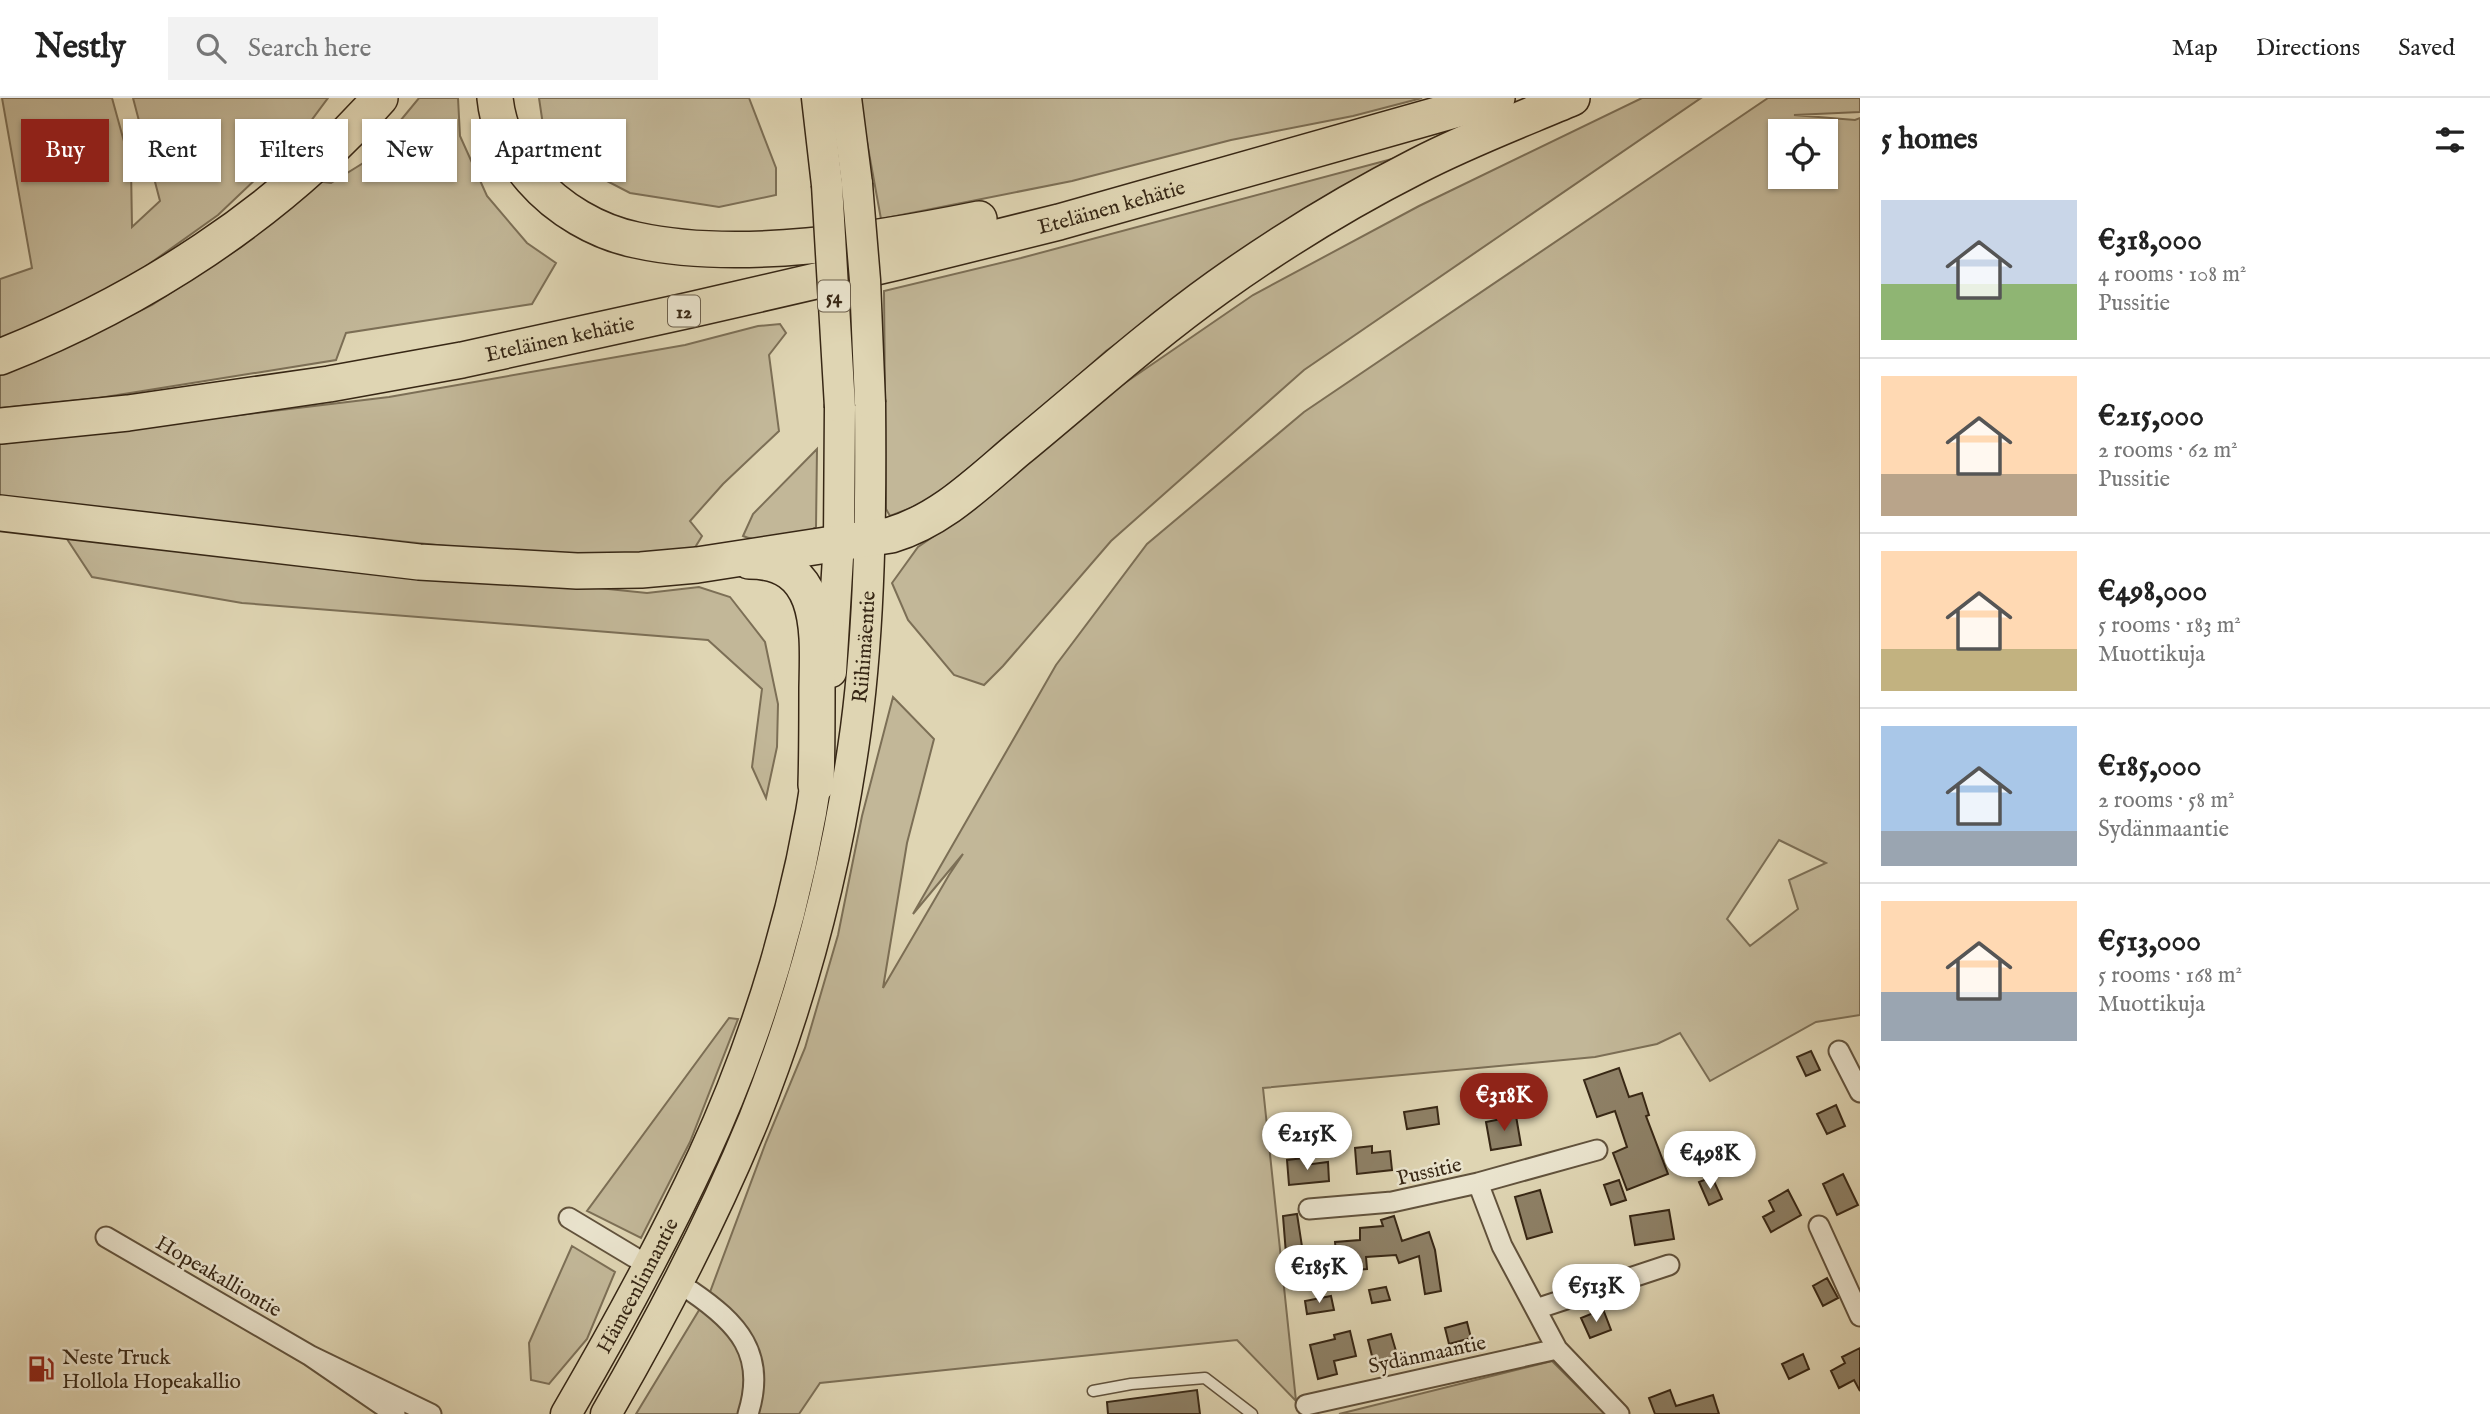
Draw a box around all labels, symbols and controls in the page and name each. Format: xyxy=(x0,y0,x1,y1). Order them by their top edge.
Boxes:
search box xyxy=(168,17,658,80)
text: Nestly xyxy=(35,27,126,69)
icon: search xyxy=(192,29,230,67)
text: Search here xyxy=(248,32,372,65)
text: Map xyxy=(2172,33,2218,64)
text: Directions xyxy=(2256,33,2360,64)
text: Saved xyxy=(2398,33,2455,64)
chip: Buy xyxy=(21,119,109,182)
chip: Rent xyxy=(123,119,221,182)
chip: Filters xyxy=(235,119,348,182)
chip: New xyxy=(362,119,457,182)
chip: Apartment xyxy=(471,119,626,182)
map controls xyxy=(1768,119,1838,189)
button: locate xyxy=(1768,119,1838,189)
text: 5 homes xyxy=(1881,121,1978,159)
icon: filters xyxy=(2431,121,2469,159)
street label: Eteläinen kehätie xyxy=(1035,175,1189,242)
text: €318,000 xyxy=(2098,222,2202,260)
icon: home xyxy=(1937,228,2021,312)
text: 4 rooms · 108 m² xyxy=(2098,260,2246,289)
road number: 54 xyxy=(818,280,850,312)
text: Pussitie xyxy=(2098,289,2170,318)
road number: 12 xyxy=(668,295,700,326)
street label: Eteläinen kehätie xyxy=(483,310,638,369)
text: €215,000 xyxy=(2098,398,2204,436)
icon: home xyxy=(1937,404,2021,488)
text: 2 rooms · 62 m² xyxy=(2098,436,2238,465)
text: Pussitie xyxy=(2098,465,2170,494)
text: €498,000 xyxy=(2098,573,2207,611)
icon: home xyxy=(1937,579,2021,663)
street label: Riihimäentie xyxy=(847,590,883,704)
text: 5 rooms · 183 m² xyxy=(2098,611,2241,640)
text: Muottikuja xyxy=(2098,640,2205,669)
text: €185,000 xyxy=(2098,748,2202,786)
icon: home xyxy=(1937,754,2021,838)
text: 2 rooms · 58 m² xyxy=(2098,786,2235,815)
text: Sydänmaantie xyxy=(2098,815,2229,844)
text: €513,000 xyxy=(2098,923,2201,961)
icon: home xyxy=(1937,929,2021,1013)
text: 5 rooms · 168 m² xyxy=(2098,961,2242,990)
text: Muottikuja xyxy=(2098,990,2205,1019)
pin: €318K xyxy=(1455,1074,1553,1133)
text: €318K xyxy=(1476,1081,1532,1110)
pin: €215K xyxy=(1258,1112,1356,1172)
text: €215K xyxy=(1278,1120,1336,1149)
pin: €498K xyxy=(1661,1132,1759,1191)
text: €498K xyxy=(1680,1139,1740,1168)
street label: Pussitie xyxy=(1394,1152,1465,1193)
street label: Hämeenlinnantie xyxy=(591,1213,686,1359)
street label: Hopeakalliontie xyxy=(150,1230,286,1324)
pin: €185K xyxy=(1270,1246,1368,1305)
text: €185K xyxy=(1291,1253,1347,1282)
pin: €513K xyxy=(1547,1264,1645,1324)
text: €513K xyxy=(1568,1272,1624,1301)
street label: Sydänmaantie xyxy=(1366,1330,1489,1381)
place label: Neste Truck Hollola Hopeakallio xyxy=(62,1345,241,1396)
fuel station icon: Neste Truck Hollola Hopeakallio xyxy=(26,1354,56,1384)

